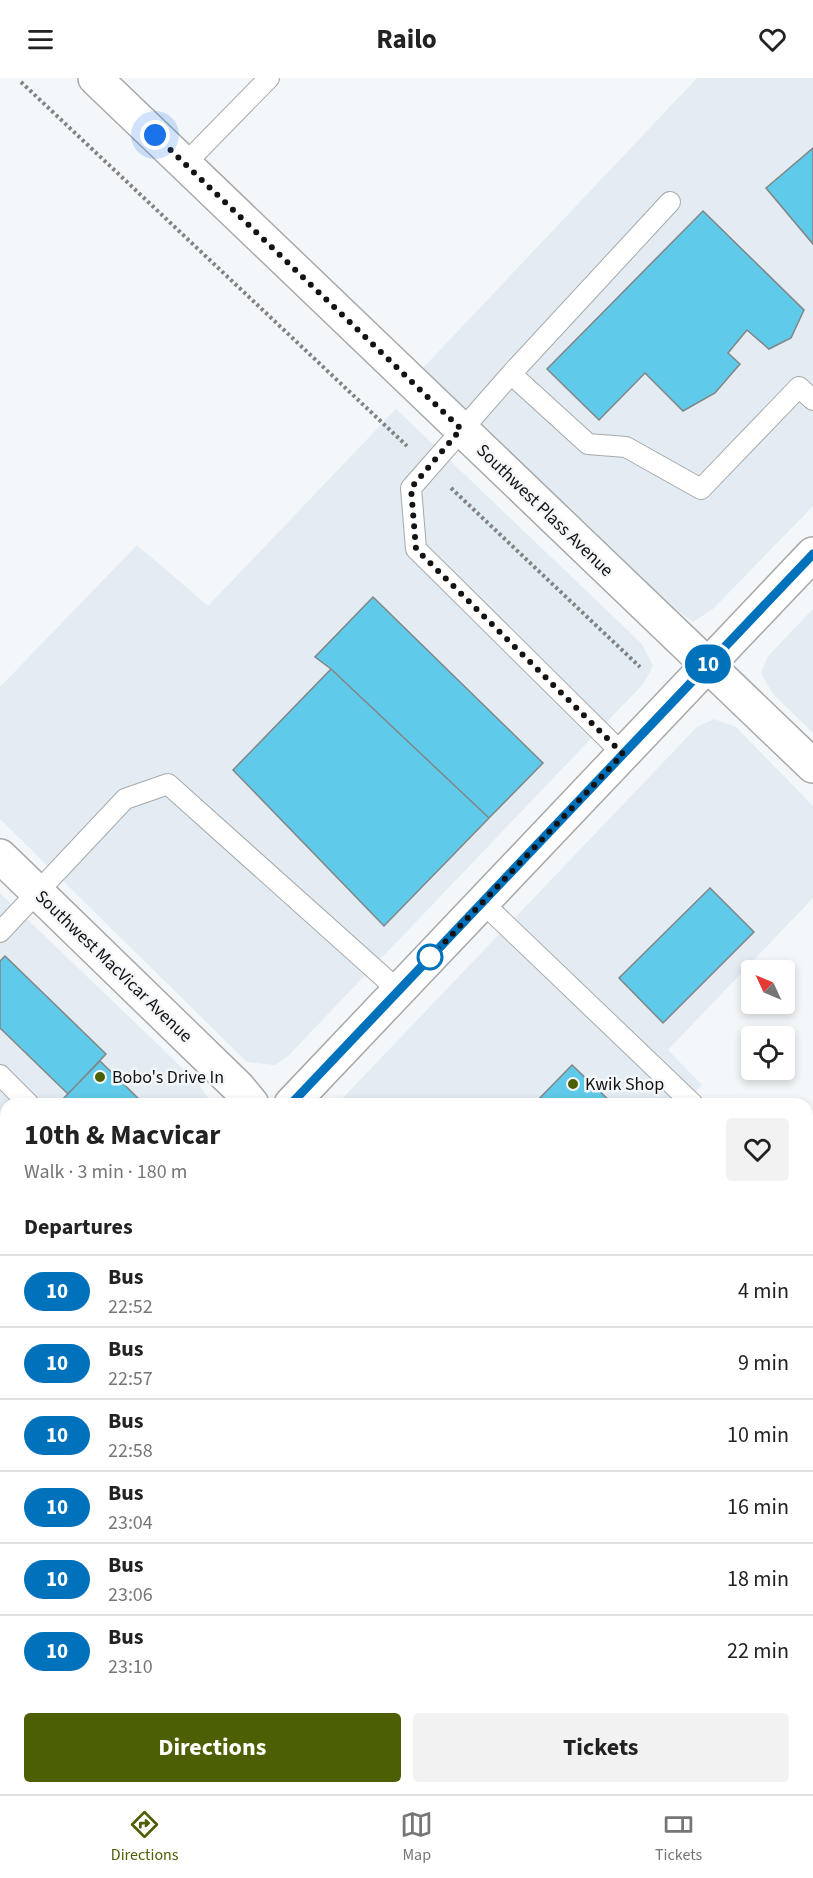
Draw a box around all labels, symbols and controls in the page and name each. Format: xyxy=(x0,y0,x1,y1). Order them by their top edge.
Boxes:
text: Railo xyxy=(376,20,437,59)
icon: menu xyxy=(24,23,57,56)
icon: heart xyxy=(756,23,789,56)
your location xyxy=(140,120,170,150)
street label: Southwest Plass Avenue xyxy=(471,438,619,583)
line badge: 10 xyxy=(681,644,735,684)
text: 10 xyxy=(697,649,719,679)
street label: Southwest MacVicar Avenue xyxy=(29,884,198,1048)
unlabelled marker xyxy=(417,944,443,970)
north arrow xyxy=(741,960,795,1014)
map controls xyxy=(741,960,795,1080)
button: locate xyxy=(741,1026,795,1080)
place label: Bobo's Drive In xyxy=(112,1065,224,1090)
marker: Bobo's Drive In xyxy=(93,1070,107,1084)
place label: Kwik Shop xyxy=(585,1072,664,1097)
marker: Kwik Shop xyxy=(566,1077,580,1091)
text: 10th & Macvicar xyxy=(24,1115,221,1155)
button: heart xyxy=(726,1118,789,1181)
text: Walk · 3 min · 180 m xyxy=(24,1158,187,1186)
text: Departures xyxy=(24,1211,133,1243)
text: Bus xyxy=(108,1261,144,1293)
text: 4 min xyxy=(738,1275,789,1307)
text: 10 xyxy=(46,1276,68,1306)
text: 22:52 xyxy=(108,1293,153,1321)
text: Bus xyxy=(108,1333,144,1365)
text: 9 min xyxy=(738,1347,789,1379)
text: 10 xyxy=(46,1348,68,1378)
text: 22:57 xyxy=(108,1365,153,1393)
text: Bus xyxy=(108,1405,144,1437)
text: 10 min xyxy=(727,1419,789,1451)
text: 10 xyxy=(46,1420,68,1450)
text: 22:58 xyxy=(108,1437,153,1465)
text: Bus xyxy=(108,1477,144,1509)
text: 16 min xyxy=(727,1491,789,1523)
text: 10 xyxy=(46,1492,68,1522)
text: 23:04 xyxy=(108,1509,153,1537)
text: Bus xyxy=(108,1549,144,1581)
text: 18 min xyxy=(727,1563,789,1595)
text: 10 xyxy=(46,1564,68,1594)
text: 23:06 xyxy=(108,1581,153,1609)
text: Bus xyxy=(108,1621,144,1653)
text: 22 min xyxy=(727,1635,789,1667)
text: 10 xyxy=(46,1636,68,1666)
text: 23:10 xyxy=(108,1653,153,1681)
button: Directions xyxy=(24,1713,401,1782)
button: Tickets xyxy=(413,1713,789,1782)
tab: Directions xyxy=(111,1808,179,1866)
tab: Map xyxy=(400,1808,433,1866)
tab: Tickets xyxy=(655,1808,702,1866)

